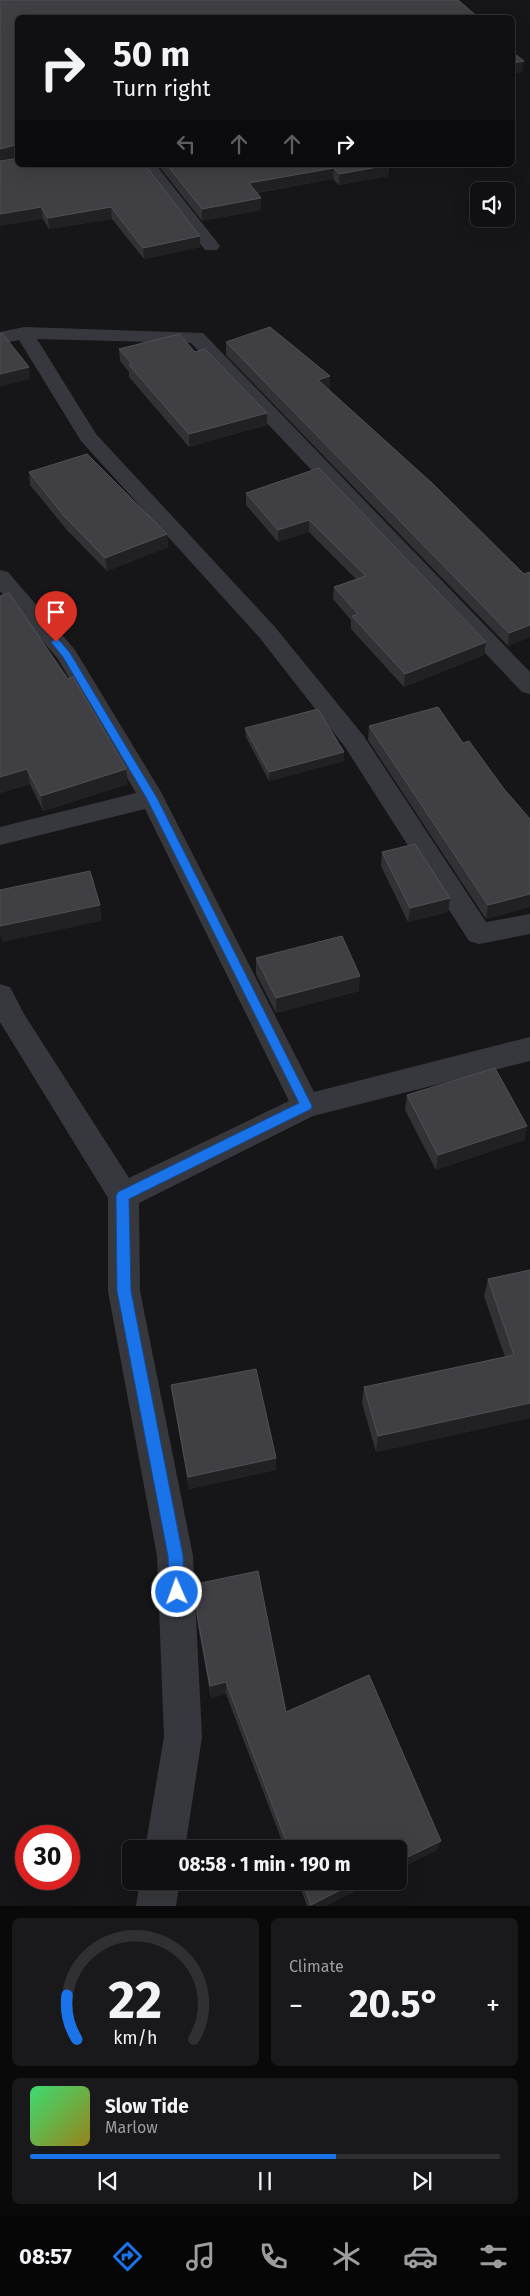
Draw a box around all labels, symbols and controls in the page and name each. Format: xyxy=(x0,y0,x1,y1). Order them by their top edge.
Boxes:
text: 50 m xyxy=(113,33,190,75)
icon: right xyxy=(30,35,95,100)
text: Turn right xyxy=(113,75,210,102)
icon: left xyxy=(172,130,200,158)
icon: ahead xyxy=(225,130,253,158)
icon: ahead xyxy=(278,130,306,158)
icon: right xyxy=(331,130,359,158)
map controls xyxy=(470,182,515,227)
button: sound xyxy=(470,182,515,227)
pin xyxy=(35,591,77,642)
icon: arrive xyxy=(42,598,70,626)
position arrow xyxy=(150,1565,202,1617)
speed limit sign: 30 xyxy=(15,1825,80,1890)
text: 08:58 · 1 min · 190 m xyxy=(178,1853,351,1876)
text: Climate xyxy=(289,1957,344,1976)
text: 22 xyxy=(109,1969,162,2032)
text: 20.5° xyxy=(349,1981,440,2027)
text: − xyxy=(289,1989,303,2022)
text: + xyxy=(486,1989,500,2022)
text: km/h xyxy=(113,2027,158,2049)
text: Slow Tide xyxy=(105,2095,189,2118)
text: Marlow xyxy=(105,2118,158,2137)
icon: previous xyxy=(94,2167,122,2195)
icon: pause xyxy=(251,2167,279,2195)
icon: next xyxy=(408,2167,436,2195)
icon: directions xyxy=(110,2239,145,2274)
icon: music xyxy=(183,2239,218,2274)
icon: phone xyxy=(256,2239,291,2274)
icon: climate xyxy=(329,2239,364,2274)
icon: car xyxy=(403,2239,438,2274)
icon: filters xyxy=(476,2239,511,2274)
text: 08:57 xyxy=(19,2243,72,2270)

